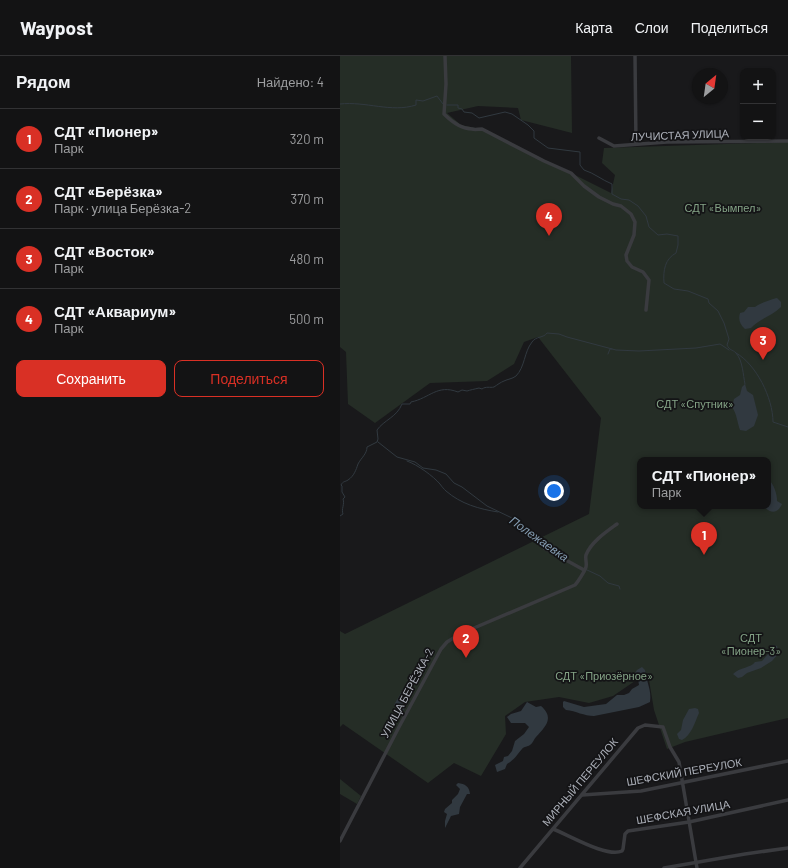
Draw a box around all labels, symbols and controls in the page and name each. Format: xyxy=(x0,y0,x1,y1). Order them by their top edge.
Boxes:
text: Waypost xyxy=(20,16,93,39)
text: Карта xyxy=(575,19,613,36)
text: Слои xyxy=(635,19,669,36)
text: Поделиться xyxy=(691,19,768,36)
north arrow xyxy=(692,68,728,104)
map controls xyxy=(740,68,776,140)
button: + xyxy=(740,68,776,104)
text: Рядом xyxy=(16,71,71,91)
text: Найдено: 4 xyxy=(257,74,324,90)
button: − xyxy=(740,104,776,140)
text: СДТ «Пионер» xyxy=(54,122,158,140)
street label: ЛУЧИСТАЯ УЛИЦА xyxy=(631,126,730,143)
text: 1 xyxy=(27,131,31,147)
text: 320 m xyxy=(290,131,324,147)
text: Парк xyxy=(54,140,84,156)
text: СДТ «Берёзка» xyxy=(54,182,163,200)
text: 2 xyxy=(25,191,33,207)
text: 370 m xyxy=(290,191,324,207)
text: Парк · улица Берёзка-2 xyxy=(54,200,191,216)
park label: СДТ «Вымпел» xyxy=(685,201,761,214)
pin: 4 xyxy=(536,203,562,236)
text: СДТ «Восток» xyxy=(54,242,155,260)
text: 3 xyxy=(25,251,33,267)
text: 480 m xyxy=(289,251,324,267)
text: Парк xyxy=(54,260,84,276)
text: СДТ «Аквариум» xyxy=(54,302,176,320)
text: 4 xyxy=(25,311,33,327)
text: 500 m xyxy=(289,311,324,327)
text: Парк xyxy=(54,320,84,336)
pin: 3 xyxy=(750,327,776,360)
button: Сохранить xyxy=(16,360,166,397)
button: Поделиться xyxy=(174,360,324,397)
park label: СДТ «Спутник» xyxy=(656,397,734,410)
popup xyxy=(637,457,771,509)
text: СДТ «Пионер» xyxy=(652,466,756,484)
your location xyxy=(544,481,564,501)
text: Парк xyxy=(652,484,681,500)
water label: Полежаевка xyxy=(507,513,572,564)
pin: 1 xyxy=(691,522,717,555)
pin: 2 xyxy=(453,625,479,658)
park label: СДТ «Пионер-3» xyxy=(721,631,781,657)
street label: УЛИЦА БЕРЁЗКА-2 xyxy=(378,646,436,740)
park label: СДТ «Приозёрное» xyxy=(555,669,653,682)
street label: МИРНЫЙ ПЕРЕУЛОК xyxy=(539,735,621,828)
street label: ШЕФСКИЙ ПЕРЕУЛОК xyxy=(625,755,743,788)
street label: ШЕФСКАЯ УЛИЦА xyxy=(635,797,731,826)

